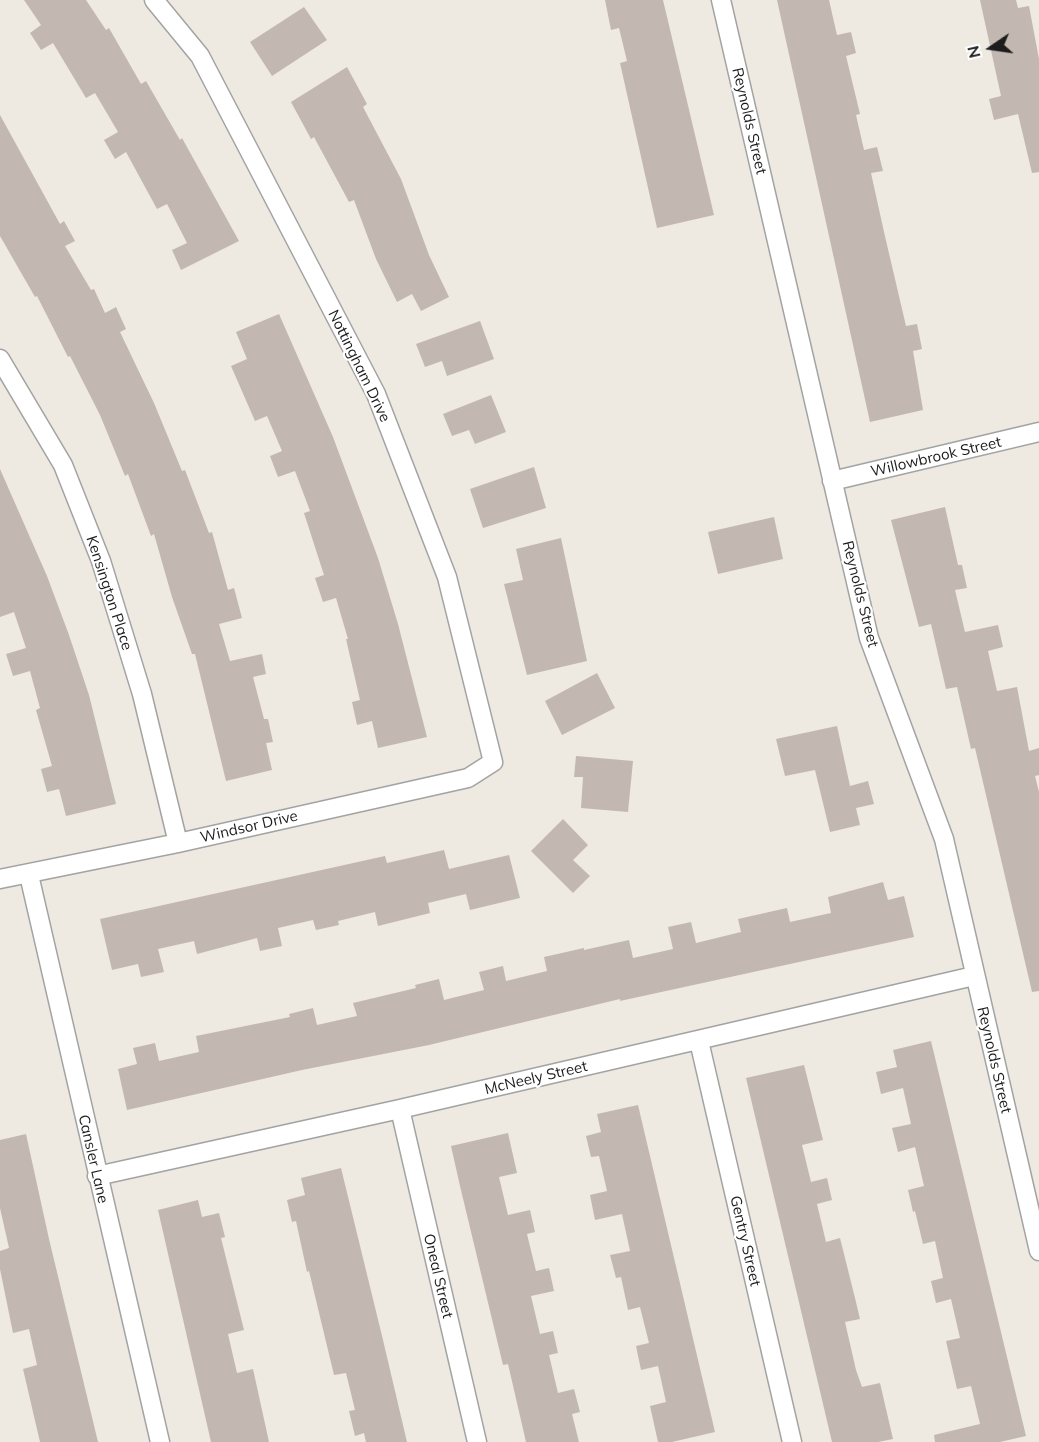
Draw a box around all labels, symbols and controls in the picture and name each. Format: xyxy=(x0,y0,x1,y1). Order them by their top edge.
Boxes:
north arrow xyxy=(961,18,1021,78)
text: N xyxy=(962,44,985,60)
street label: Reynolds Street xyxy=(728,66,770,176)
street label: Nottingham Drive xyxy=(324,307,394,425)
street label: Willowbrook Street xyxy=(869,433,1003,481)
street label: Kensington Place xyxy=(82,533,136,653)
street label: Reynolds Street xyxy=(838,539,882,649)
street label: Windsor Drive xyxy=(198,807,300,847)
street label: Reynolds Street xyxy=(973,1005,1015,1115)
street label: McNeely Street xyxy=(483,1057,589,1099)
street label: Cansler Lane xyxy=(74,1113,112,1205)
street label: Gentry Street xyxy=(726,1194,764,1288)
street label: Oneal Street xyxy=(420,1232,456,1320)

